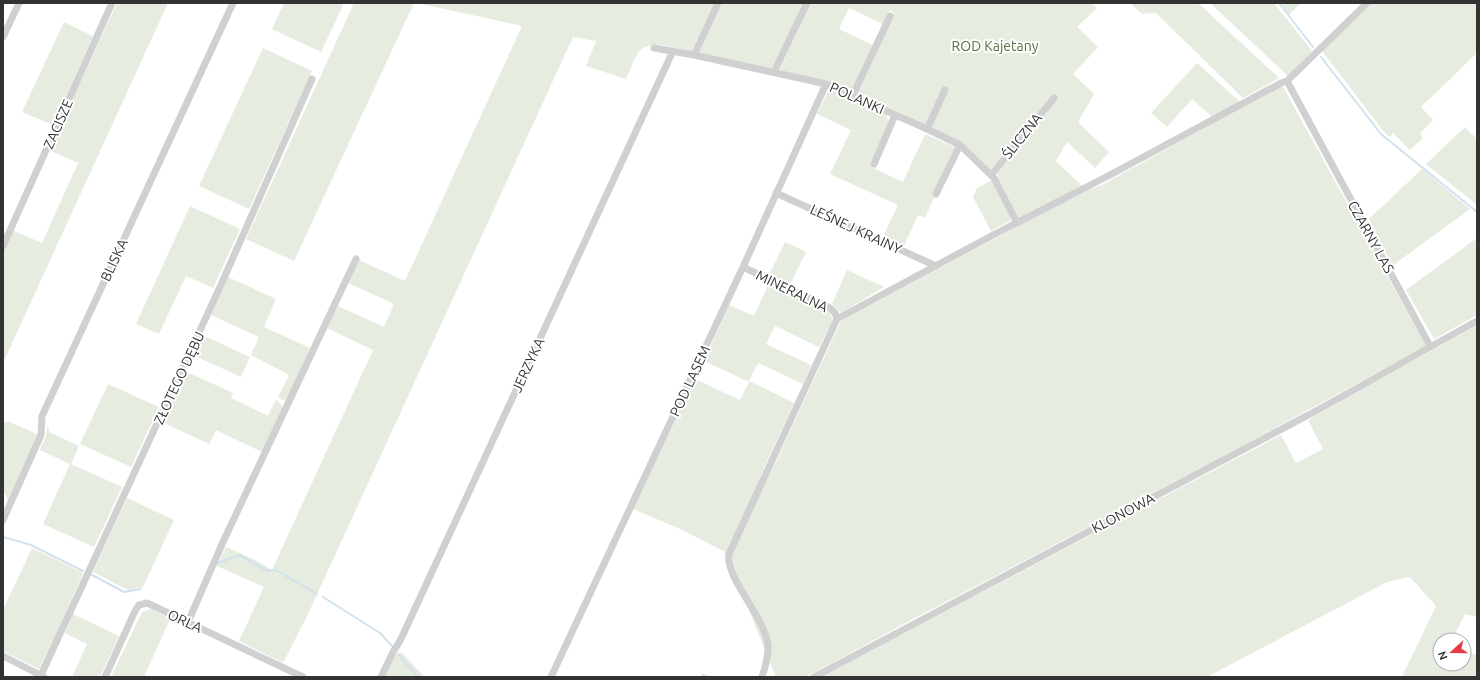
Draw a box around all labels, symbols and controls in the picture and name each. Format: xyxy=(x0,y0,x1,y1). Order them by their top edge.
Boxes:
park label: ROD Kajetany xyxy=(952,38,1039,54)
street label: POLANKI xyxy=(827,79,887,117)
street label: ZACISZE xyxy=(40,97,76,151)
street label: ŚLICZNA xyxy=(998,109,1045,162)
street label: CZARNY LAS xyxy=(1345,198,1397,276)
street label: LEŚNEJ KRAINY xyxy=(808,200,905,257)
street label: BLISKA xyxy=(97,236,131,284)
street label: MINERALNA xyxy=(753,267,831,315)
street label: ZŁOTEGO DĘBU xyxy=(151,329,207,427)
street label: JERZYKA xyxy=(508,335,548,395)
street label: POD LASEM xyxy=(667,343,713,419)
street label: KLONOWA xyxy=(1089,490,1157,536)
street label: ORLA xyxy=(165,606,205,636)
north arrow xyxy=(1432,632,1472,672)
text: N xyxy=(1436,650,1450,662)

